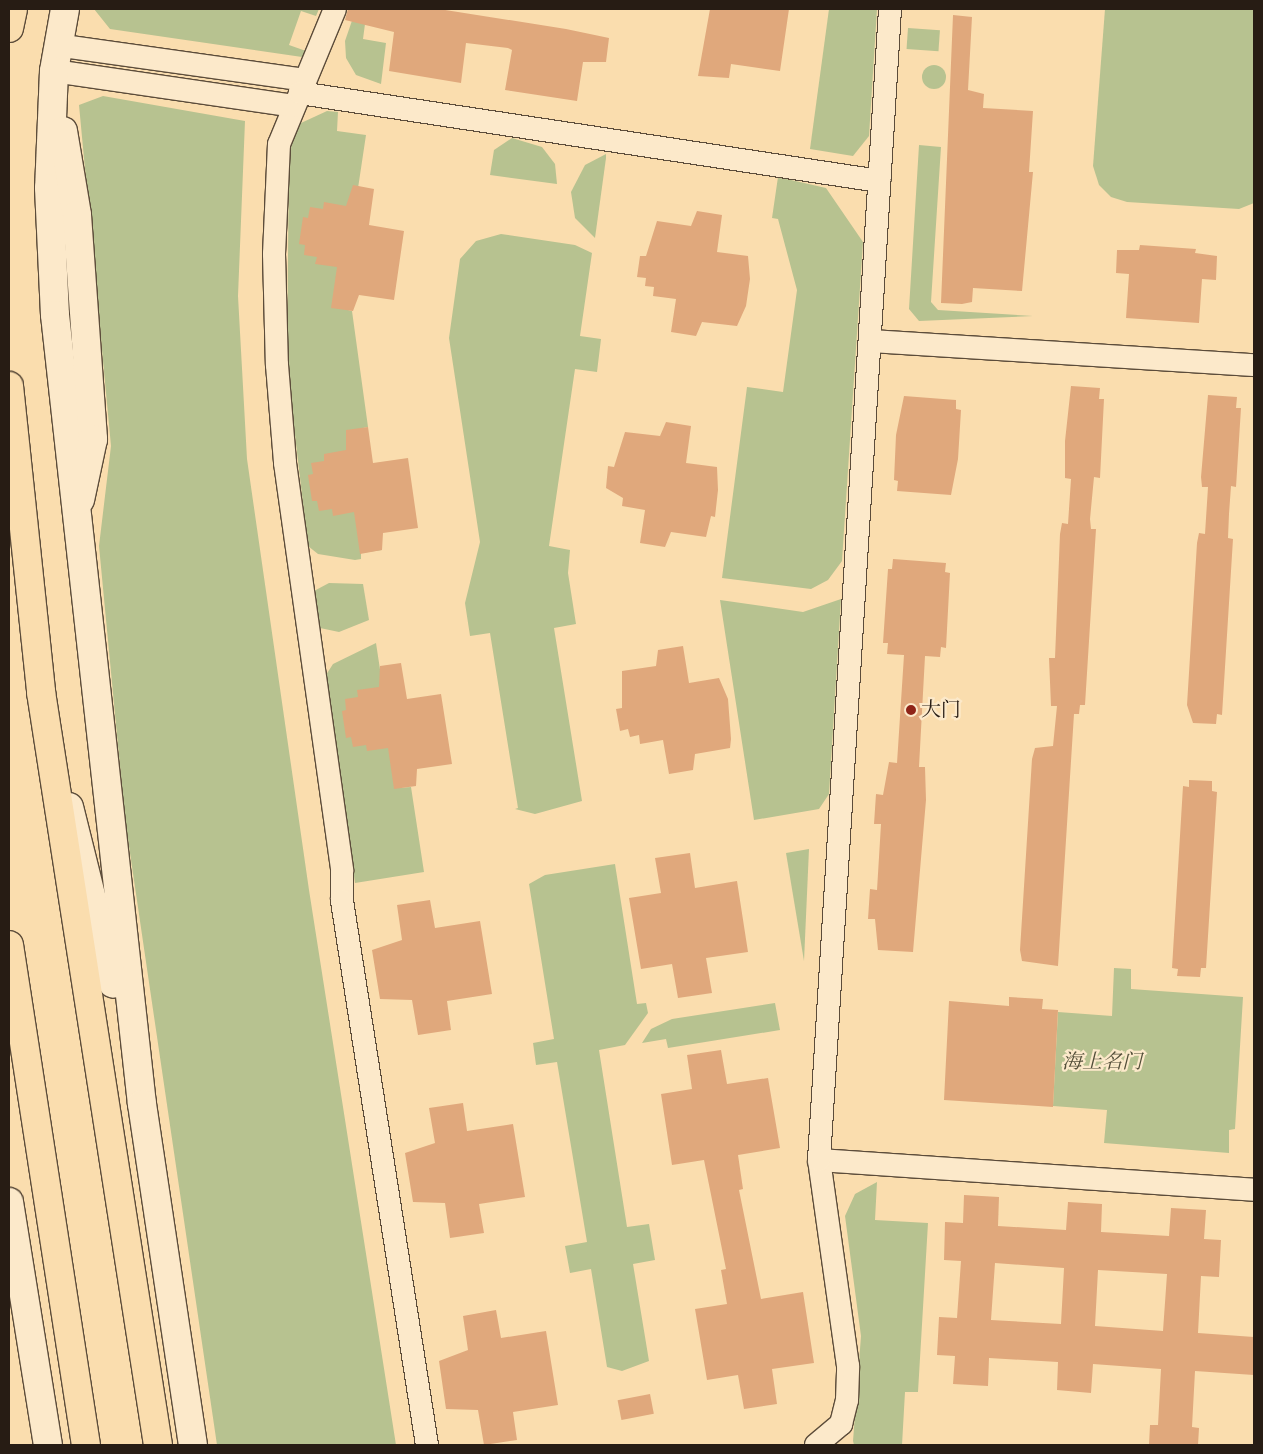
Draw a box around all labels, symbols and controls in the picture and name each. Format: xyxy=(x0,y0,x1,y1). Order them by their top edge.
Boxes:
place label: 大门 xyxy=(921,698,961,722)
marker: 大门 xyxy=(905,704,917,716)
park label: 海上名门 xyxy=(1062,1050,1142,1074)

